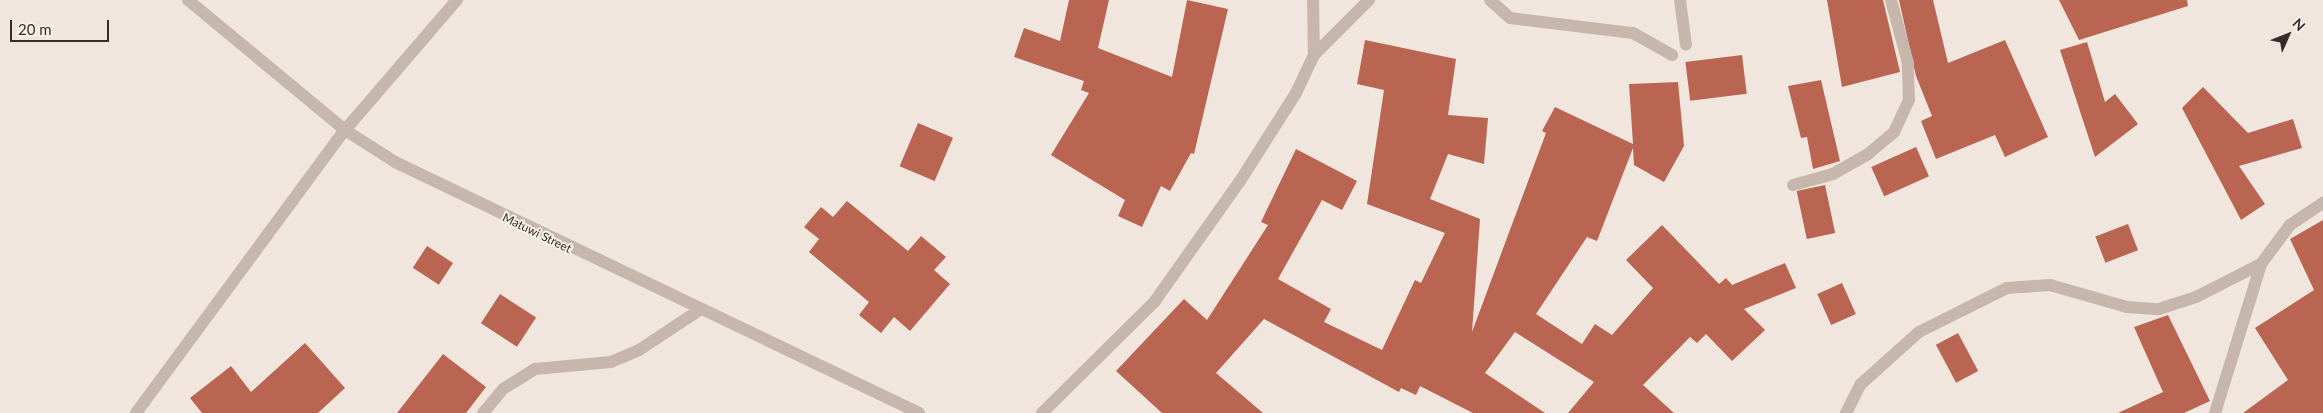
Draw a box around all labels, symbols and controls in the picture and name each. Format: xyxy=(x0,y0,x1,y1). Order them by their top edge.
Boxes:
scale bar xyxy=(12,10,111,42)
north arrow xyxy=(2263,10,2313,60)
text: N xyxy=(2289,14,2309,34)
text: 20 m xyxy=(18,20,52,38)
street label: Matuwi Street xyxy=(500,210,574,256)

